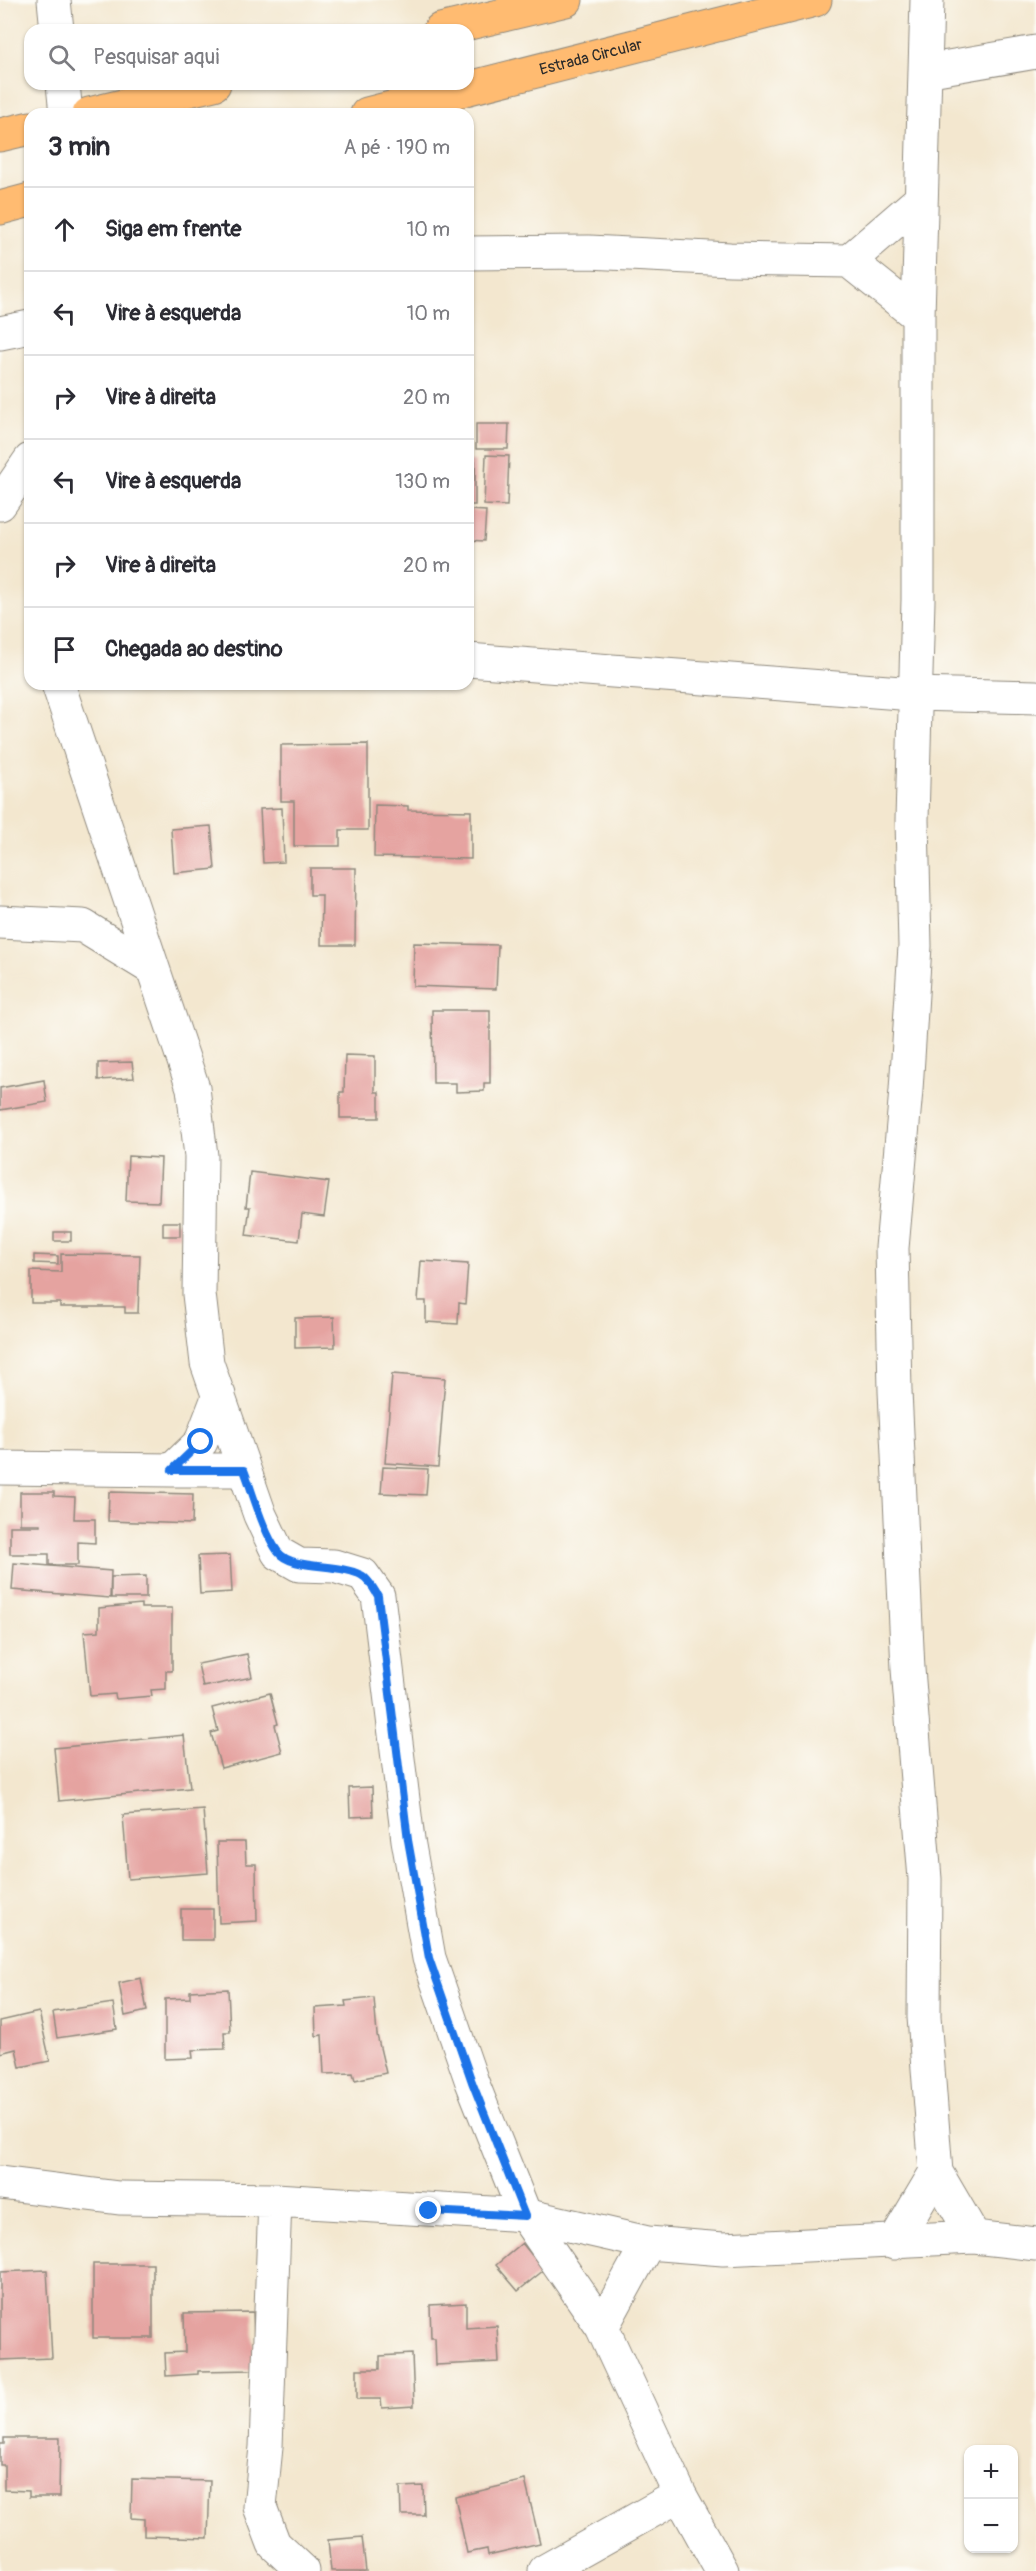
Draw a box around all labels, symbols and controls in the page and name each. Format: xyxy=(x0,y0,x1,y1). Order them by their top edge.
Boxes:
search box xyxy=(24,24,474,90)
street label: Estrada Circular xyxy=(537,34,645,80)
icon: search xyxy=(45,41,78,74)
text: Pesquisar aqui xyxy=(93,43,219,71)
text: 3 min xyxy=(48,131,110,163)
text: A pé · 190 m xyxy=(344,135,450,160)
icon: ahead xyxy=(48,213,81,246)
text: Siga em frente xyxy=(105,215,241,243)
text: 10 m xyxy=(406,217,450,242)
icon: left xyxy=(48,297,81,330)
text: Vire à esquerda xyxy=(105,299,241,327)
text: 10 m xyxy=(406,301,450,326)
icon: right xyxy=(48,381,81,414)
text: Vire à direita xyxy=(105,383,216,411)
text: 20 m xyxy=(403,385,450,410)
icon: left xyxy=(48,465,81,498)
text: Vire à esquerda xyxy=(105,467,241,495)
text: 130 m xyxy=(395,469,450,494)
icon: right xyxy=(48,549,81,582)
text: Vire à direita xyxy=(105,551,216,579)
text: 20 m xyxy=(403,553,450,578)
icon: arrive xyxy=(48,633,81,666)
text: Chegada ao destino xyxy=(105,635,283,663)
route start xyxy=(187,1428,213,1454)
route end xyxy=(415,2197,441,2223)
map controls xyxy=(964,2445,1018,2553)
button: + xyxy=(964,2445,1018,2499)
button: − xyxy=(964,2499,1018,2553)

